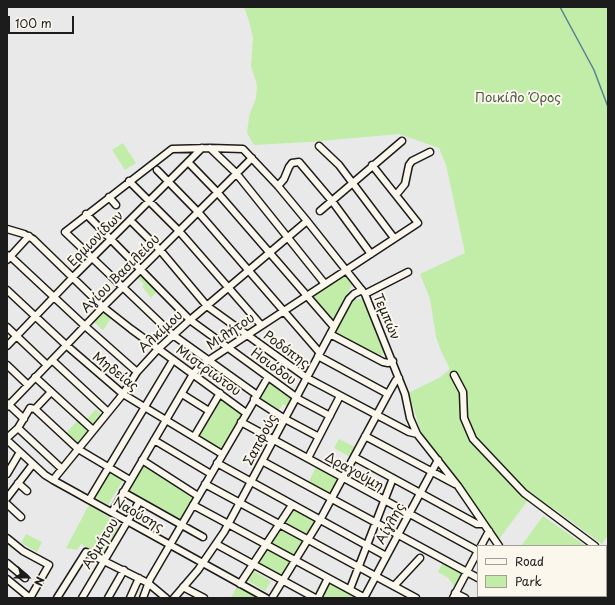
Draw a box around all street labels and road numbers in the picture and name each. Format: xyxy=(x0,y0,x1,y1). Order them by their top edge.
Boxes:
street label: Ερμιονίδων xyxy=(65,208,127,270)
street label: Αγίου Βασιλείου xyxy=(78,231,164,317)
street label: Τεμπών xyxy=(369,292,403,342)
street label: Αλκίμου xyxy=(136,308,186,356)
street label: Μιλήτου xyxy=(204,310,258,354)
street label: Ροδόπης xyxy=(260,328,312,372)
street label: Μιστριώτου xyxy=(173,342,243,400)
street label: Ησιόδου xyxy=(247,345,299,389)
street label: Μηδείας xyxy=(89,349,141,395)
street label: Σαπφούς xyxy=(241,412,281,468)
street label: Δραγούμη xyxy=(322,449,386,495)
street label: Ναούσης xyxy=(110,494,166,536)
street label: Αίγλης xyxy=(373,501,409,547)
street label: Αδμήτου xyxy=(80,516,122,572)

